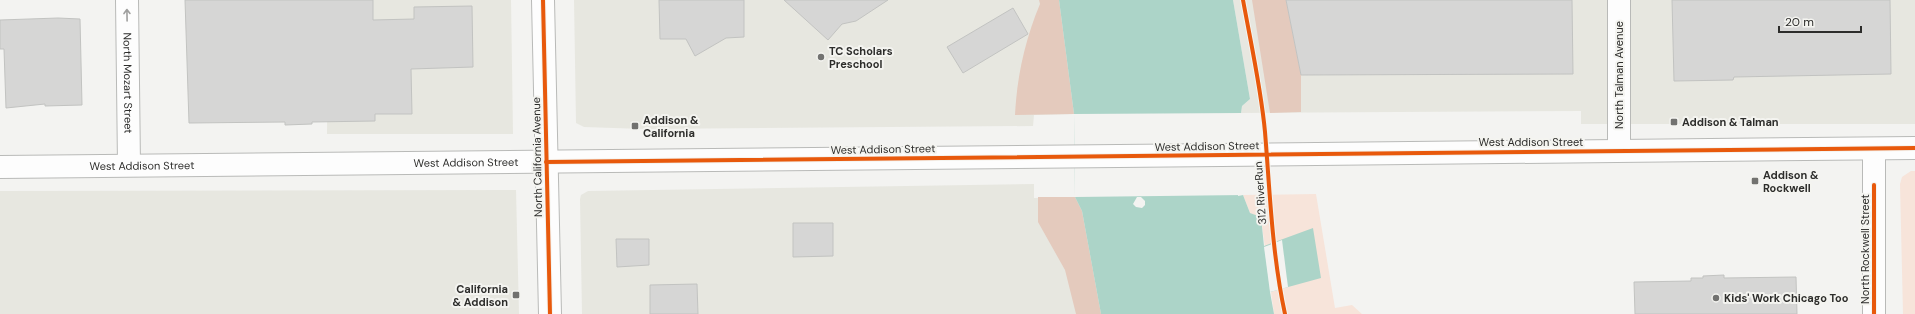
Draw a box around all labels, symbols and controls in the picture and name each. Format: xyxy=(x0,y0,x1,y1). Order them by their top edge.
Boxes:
scale bar xyxy=(1779,8,1861,34)
one-way arrow xyxy=(123,9,131,22)
text: 20 m xyxy=(1785,14,1814,30)
street label: North Talman Avenue xyxy=(1612,21,1626,129)
street label: North Mozart Street xyxy=(120,32,136,134)
place label: TC Scholars Preschool xyxy=(829,44,893,71)
marker: TC Scholars Preschool xyxy=(816,52,826,62)
street label: North California Avenue xyxy=(529,97,545,217)
place label: Addison & California xyxy=(643,113,699,140)
place label: Addison & Talman xyxy=(1682,115,1779,129)
marker: Addison & Talman xyxy=(1669,117,1679,127)
marker: Addison & California xyxy=(630,121,640,131)
street label: West Addison Street xyxy=(1479,135,1583,149)
street label: West Addison Street xyxy=(1155,138,1259,154)
street label: West Addison Street xyxy=(831,141,935,157)
street label: West Addison Street xyxy=(413,155,518,170)
street label: West Addison Street xyxy=(89,158,194,173)
street label: 312 RiverRun xyxy=(1251,161,1269,225)
place label: Addison & Rockwell xyxy=(1763,168,1819,195)
marker: Addison & Rockwell xyxy=(1750,176,1760,186)
street label: North Rockwell Street xyxy=(1858,194,1872,304)
place label: California & Addison xyxy=(453,282,508,309)
marker: California & Addison xyxy=(511,290,521,300)
place label: Kids' Work Chicago Too xyxy=(1724,291,1849,305)
marker: Kids' Work Chicago Too xyxy=(1711,293,1721,303)

